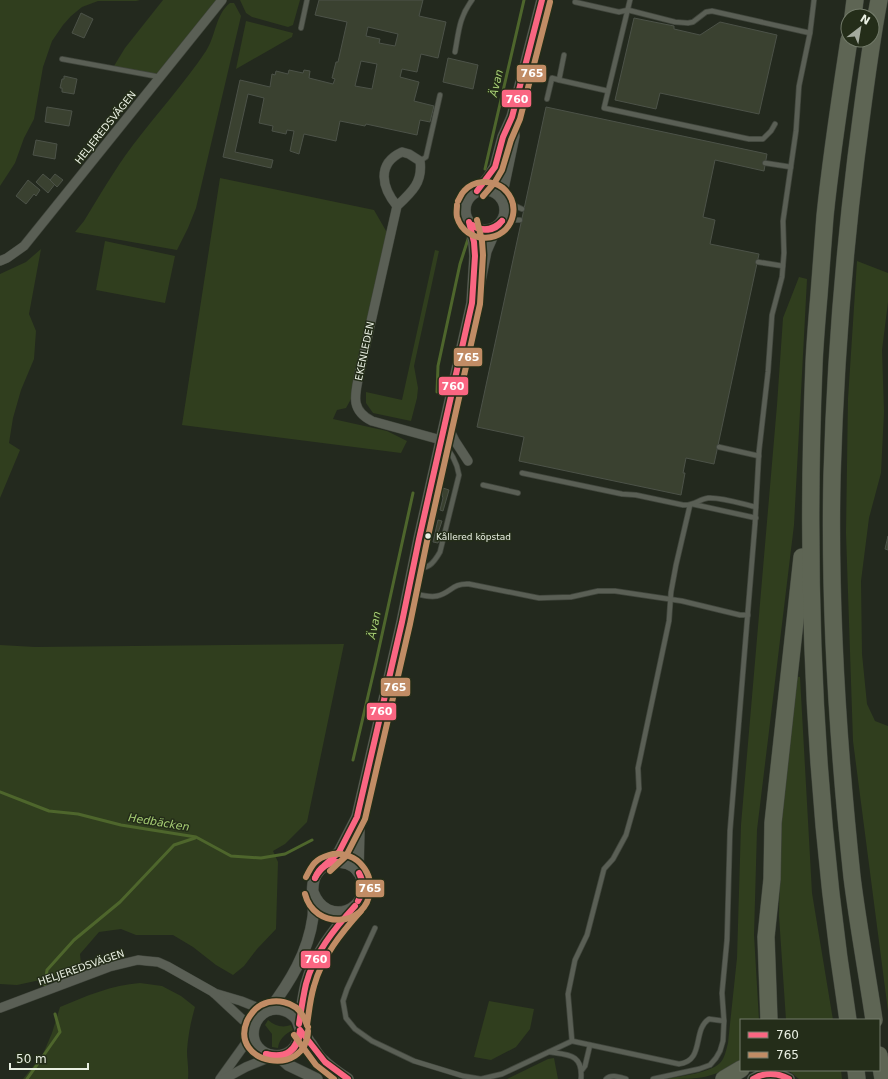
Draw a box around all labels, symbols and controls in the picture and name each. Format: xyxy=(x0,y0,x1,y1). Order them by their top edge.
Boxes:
north arrow xyxy=(840,8,880,48)
text: N xyxy=(858,12,872,28)
line badge: 765 xyxy=(516,64,547,83)
text: 765 xyxy=(521,67,543,80)
water label: Ävan xyxy=(487,68,506,99)
street label: HELJEREDSVÄGEN xyxy=(72,88,138,166)
line badge: 760 xyxy=(501,89,532,108)
text: 760 xyxy=(506,93,529,106)
street label: EKENLEDEN xyxy=(353,321,376,382)
line badge: 765 xyxy=(453,347,483,367)
text: 765 xyxy=(457,351,479,364)
line badge: 760 xyxy=(438,376,469,396)
text: 760 xyxy=(442,380,465,393)
marker: Kållered köpstad xyxy=(423,531,433,541)
place label: Kållered köpstad xyxy=(436,532,511,542)
water label: Ävan xyxy=(365,610,384,641)
line badge: 765 xyxy=(380,677,411,697)
text: 765 xyxy=(384,681,406,694)
line badge: 760 xyxy=(366,702,397,721)
text: 760 xyxy=(370,705,393,718)
water label: Hedbäcken xyxy=(127,811,191,834)
line badge: 765 xyxy=(355,879,385,898)
text: 765 xyxy=(359,882,381,895)
street label: HELJEREDSVÄGEN xyxy=(36,947,126,987)
line badge: 760 xyxy=(300,950,331,969)
text: 760 xyxy=(305,953,328,966)
legend xyxy=(740,1019,880,1071)
text: 760 xyxy=(776,1028,799,1042)
scale bar xyxy=(10,1045,88,1071)
text: 765 xyxy=(776,1048,799,1062)
text: 50 m xyxy=(16,1052,47,1066)

